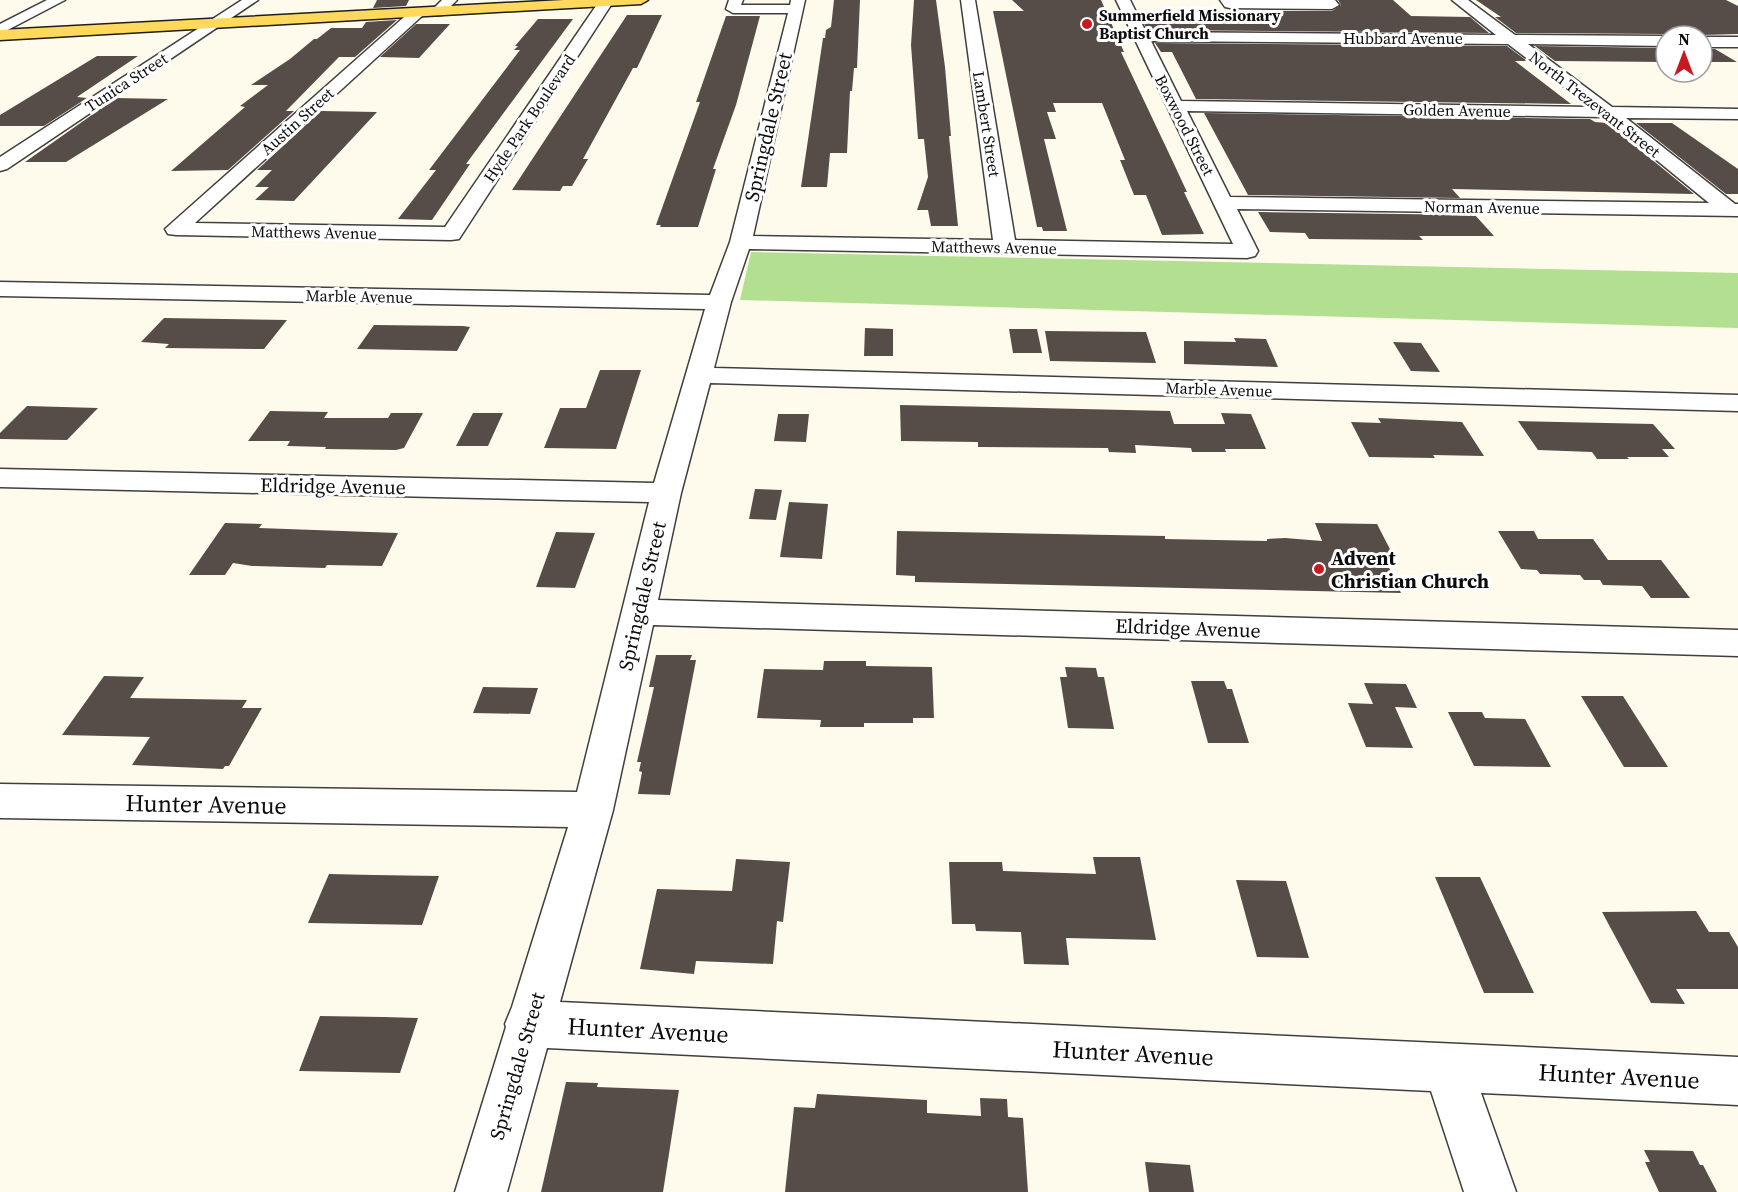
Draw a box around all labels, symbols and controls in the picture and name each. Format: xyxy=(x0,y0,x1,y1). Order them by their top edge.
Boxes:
place label: Summerfield Missionary Baptist Church xyxy=(1099,4,1281,44)
marker: Summerfield Missionary Baptist Church xyxy=(1080,17,1094,31)
north arrow xyxy=(1654,24,1714,84)
street label: Hubbard Avenue xyxy=(1343,27,1463,49)
text: N xyxy=(1678,28,1690,50)
street label: North Trezevant Street xyxy=(1525,46,1666,163)
street label: Tunica Street xyxy=(81,47,172,117)
street label: Springdale Street xyxy=(737,49,799,204)
street label: Hyde Park Boulevard xyxy=(478,50,580,186)
street label: Lambert Street xyxy=(968,70,1006,179)
street label: Boxwood Street xyxy=(1150,71,1220,180)
street label: Austin Street xyxy=(256,82,339,160)
street label: Golden Avenue xyxy=(1403,98,1511,122)
street label: Norman Avenue xyxy=(1424,195,1540,219)
street label: Matthews Avenue xyxy=(251,220,377,244)
street label: Matthews Avenue xyxy=(931,235,1057,259)
street label: Marble Avenue xyxy=(305,284,413,308)
street label: Marble Avenue xyxy=(1165,376,1273,402)
street label: Eldridge Avenue xyxy=(260,471,406,501)
street label: Springdale Street xyxy=(611,518,673,673)
place label: Advent Christian Church xyxy=(1331,544,1489,595)
marker: Advent Christian Church xyxy=(1312,562,1326,576)
street label: Eldridge Avenue xyxy=(1115,611,1261,645)
street label: Hunter Avenue xyxy=(125,786,287,822)
street label: Springdale Street xyxy=(483,988,552,1143)
street label: Hunter Avenue xyxy=(567,1009,729,1051)
street label: Hunter Avenue xyxy=(1052,1032,1214,1074)
street label: Hunter Avenue xyxy=(1538,1055,1700,1097)

